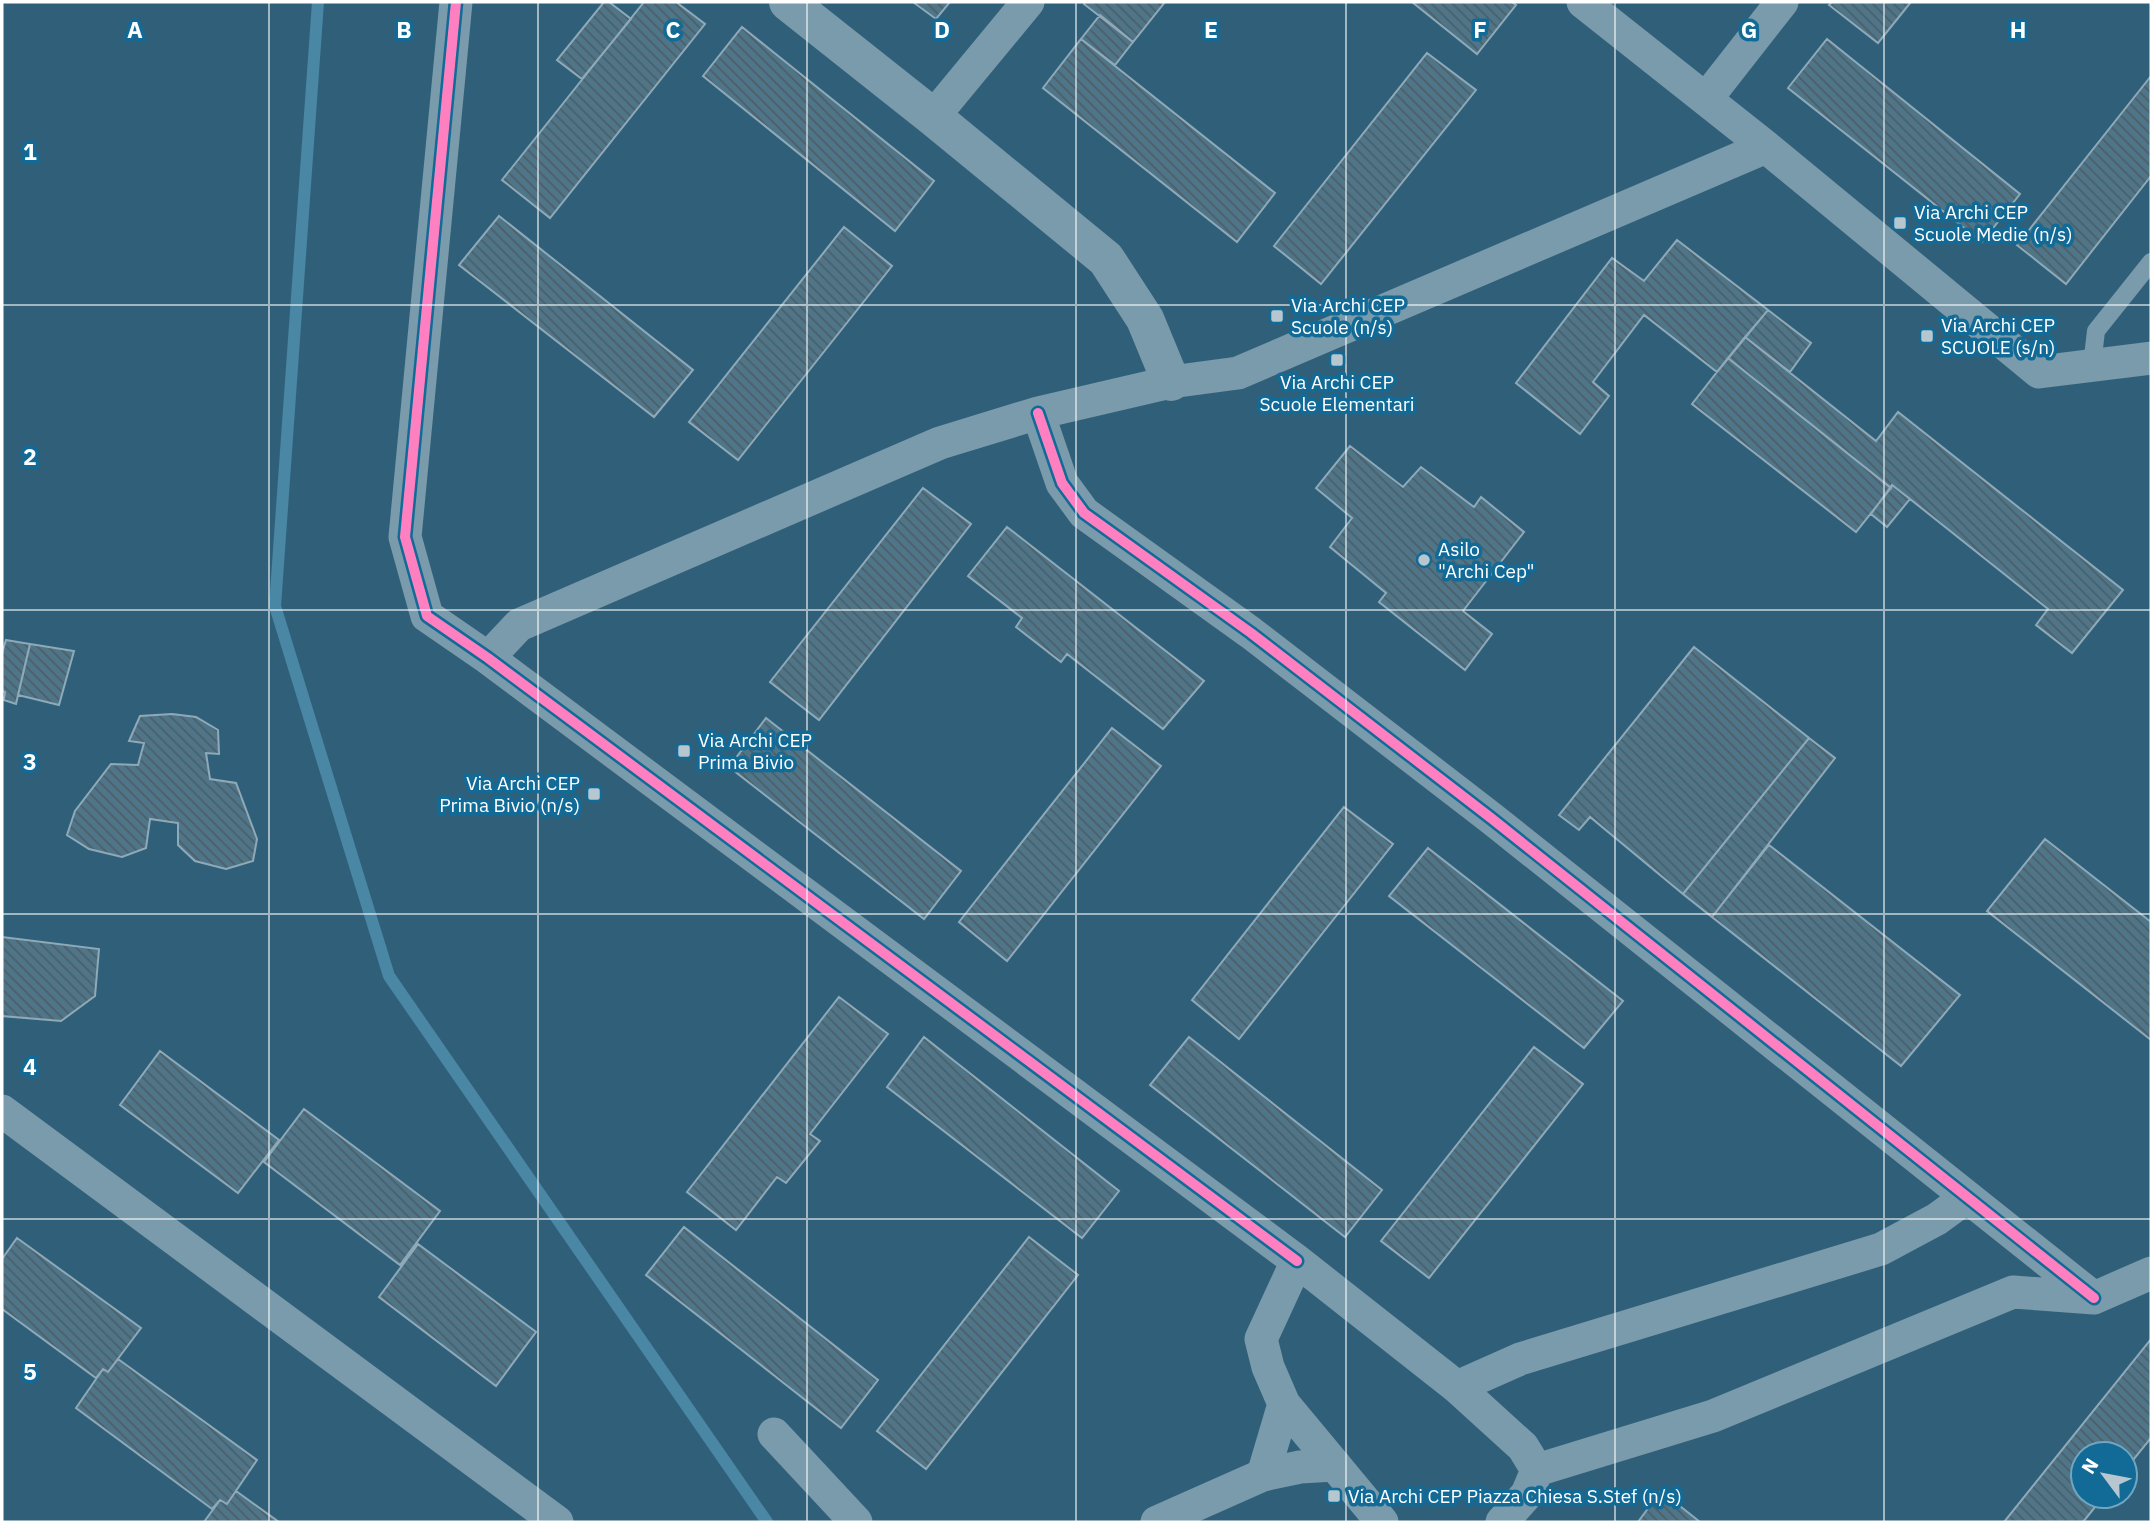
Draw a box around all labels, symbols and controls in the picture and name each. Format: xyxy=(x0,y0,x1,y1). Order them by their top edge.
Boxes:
text: A xyxy=(127,14,143,44)
text: B xyxy=(396,14,412,44)
text: C xyxy=(666,14,681,44)
text: D xyxy=(934,14,950,44)
text: E xyxy=(1204,14,1218,44)
text: F xyxy=(1473,14,1487,44)
text: G xyxy=(1741,14,1757,44)
text: H xyxy=(2010,14,2026,44)
text: 1 xyxy=(23,136,37,166)
place label: Via Archi CEP Scuole Medie (n/s) xyxy=(1914,200,2073,246)
marker: Via Archi CEP Scuole Medie (n/s) xyxy=(1892,215,1908,231)
place label: Via Archi CEP Scuole (n/s) xyxy=(1291,293,1405,339)
marker: Via Archi CEP Scuole (n/s) xyxy=(1269,308,1285,324)
place label: Via Archi CEP SCUOLE (s/n) xyxy=(1941,313,2055,359)
marker: Via Archi CEP SCUOLE (s/n) xyxy=(1919,328,1935,344)
marker: Via Archi CEP Scuole Elementari xyxy=(1329,352,1345,368)
place label: Via Archi CEP Scuole Elementari xyxy=(1259,370,1415,416)
text: 2 xyxy=(23,441,37,471)
place label: Asilo "Archi Cep" xyxy=(1438,537,1534,583)
marker: Asilo "Archi Cep" xyxy=(1416,552,1432,568)
place label: Via Archi CEP Prima Bivio xyxy=(698,728,812,774)
marker: Via Archi CEP Prima Bivio xyxy=(676,743,692,759)
text: 3 xyxy=(23,746,37,776)
place label: Via Archi CEP Prima Bivio (n/s) xyxy=(439,771,580,817)
marker: Via Archi CEP Prima Bivio (n/s) xyxy=(586,786,602,802)
text: 4 xyxy=(23,1051,37,1081)
text: 5 xyxy=(23,1356,37,1386)
north arrow xyxy=(2069,1440,2139,1510)
text: N xyxy=(2076,1454,2103,1478)
place label: Via Archi CEP Piazza Chiesa S.Stef (n/s) xyxy=(1348,1484,1682,1508)
marker: Via Archi CEP Piazza Chiesa S.Stef (n/s) xyxy=(1326,1488,1342,1504)

